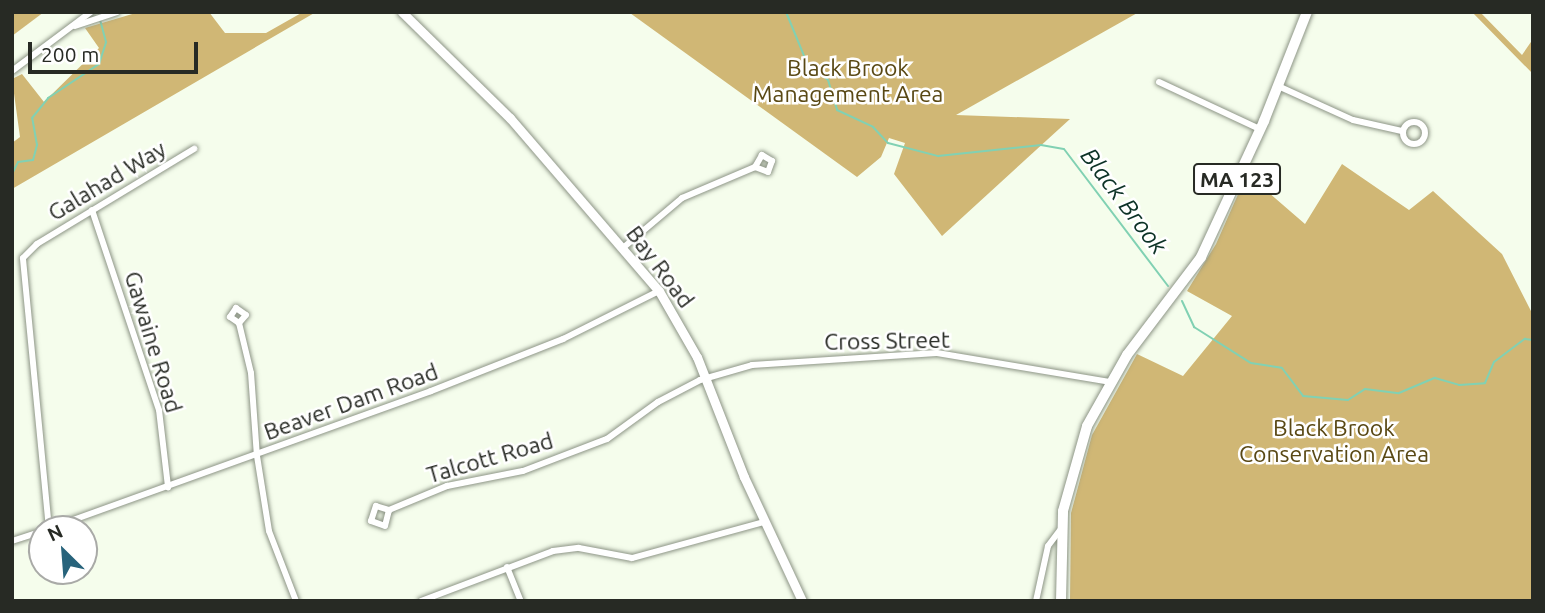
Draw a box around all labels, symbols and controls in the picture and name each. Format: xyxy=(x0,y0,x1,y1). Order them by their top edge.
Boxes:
scale bar xyxy=(32,28,201,72)
text: 200 m xyxy=(41,42,99,66)
park label: Black Brook Management Area xyxy=(753,54,943,108)
street label: Galahad Way xyxy=(43,135,171,227)
water label: Black Brook xyxy=(1075,142,1173,260)
road number: MA 123 xyxy=(1192,162,1282,196)
street label: Bay Road xyxy=(620,220,700,314)
street label: Gawaine Road xyxy=(118,268,188,416)
street label: Cross Street xyxy=(824,326,950,356)
street label: Beaver Dam Road xyxy=(260,358,442,446)
park label: Black Brook Conservation Area xyxy=(1239,414,1429,468)
street label: Talcott Road xyxy=(424,427,556,489)
north arrow xyxy=(28,515,98,585)
text: N xyxy=(44,520,66,546)

